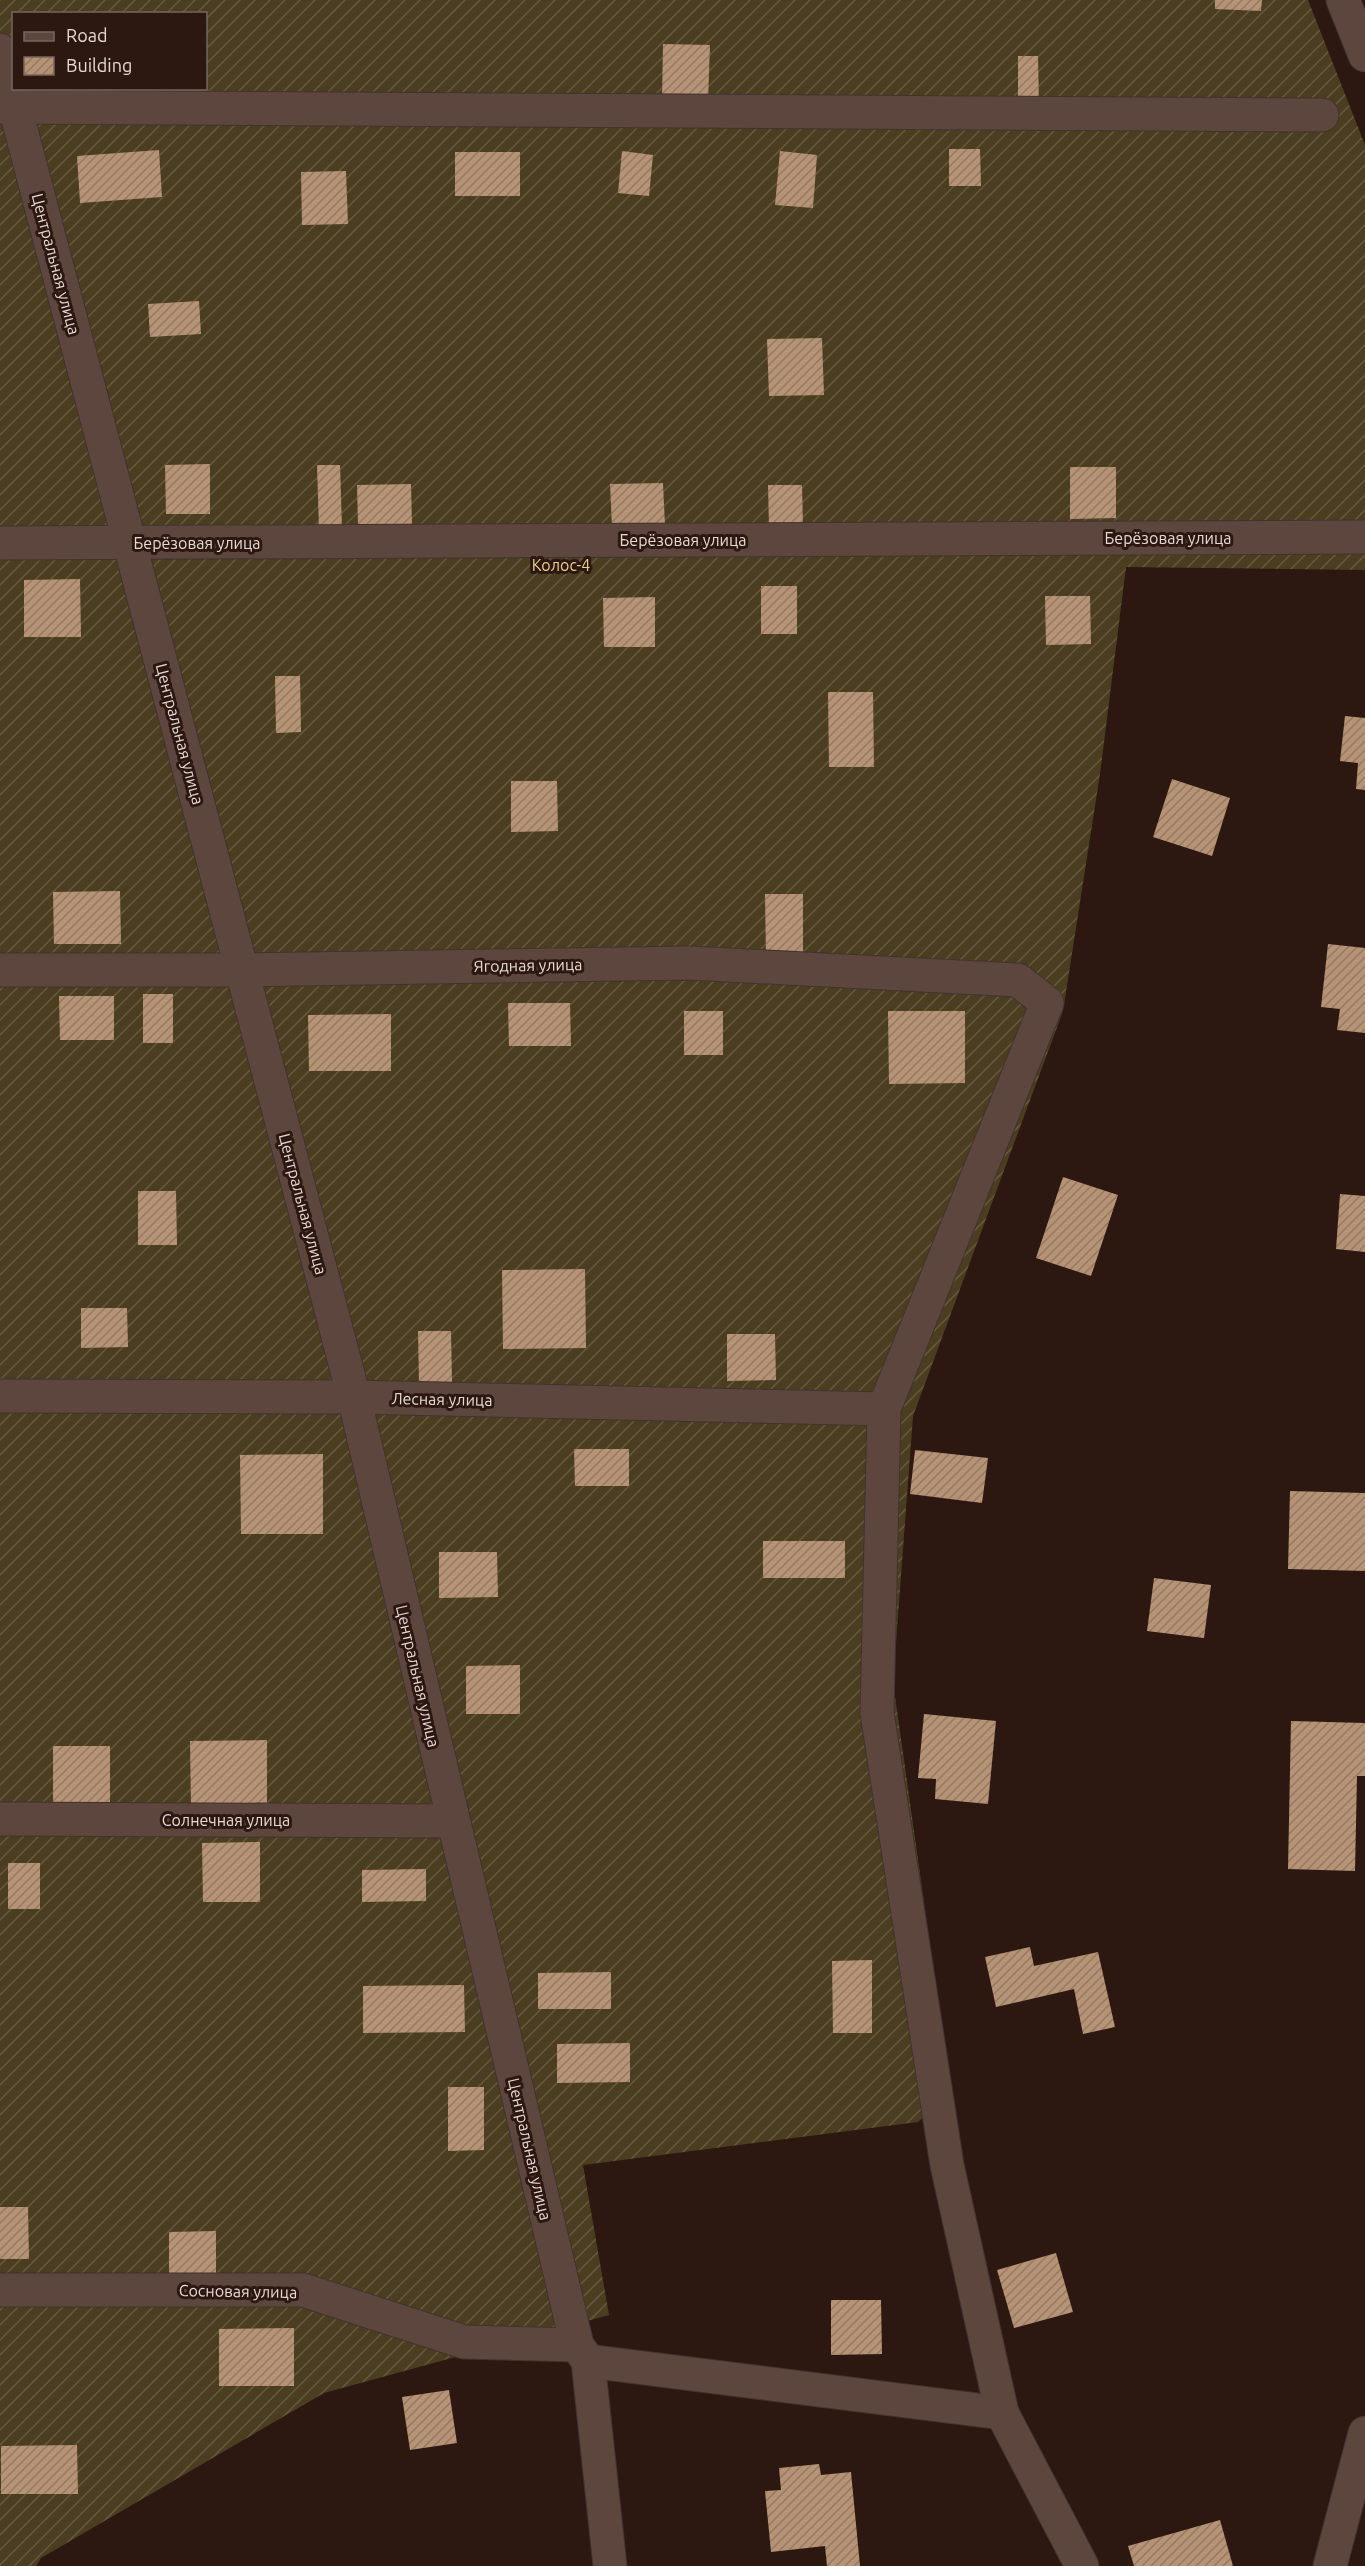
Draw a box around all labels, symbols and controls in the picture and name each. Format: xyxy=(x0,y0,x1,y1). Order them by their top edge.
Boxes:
legend xyxy=(12,12,207,90)
text: Road xyxy=(66,25,108,45)
text: Building xyxy=(66,55,132,75)
street label: Центральная улица xyxy=(28,191,84,337)
street label: Берёзовая улица xyxy=(1104,529,1232,547)
street label: Берёзовая улица xyxy=(619,531,747,549)
street label: Берёзовая улица xyxy=(133,534,261,552)
park label: Колос-4 xyxy=(532,556,590,574)
street label: Центральная улица xyxy=(152,661,208,807)
street label: Ягодная улица xyxy=(473,955,583,975)
street label: Центральная улица xyxy=(275,1131,331,1277)
street label: Лесная улица xyxy=(391,1389,493,1409)
street label: Центральная улица xyxy=(393,1603,443,1749)
street label: Солнечная улица xyxy=(162,1811,290,1829)
street label: Центральная улица xyxy=(505,2076,555,2222)
street label: Сосновая улица xyxy=(179,2281,297,2301)

